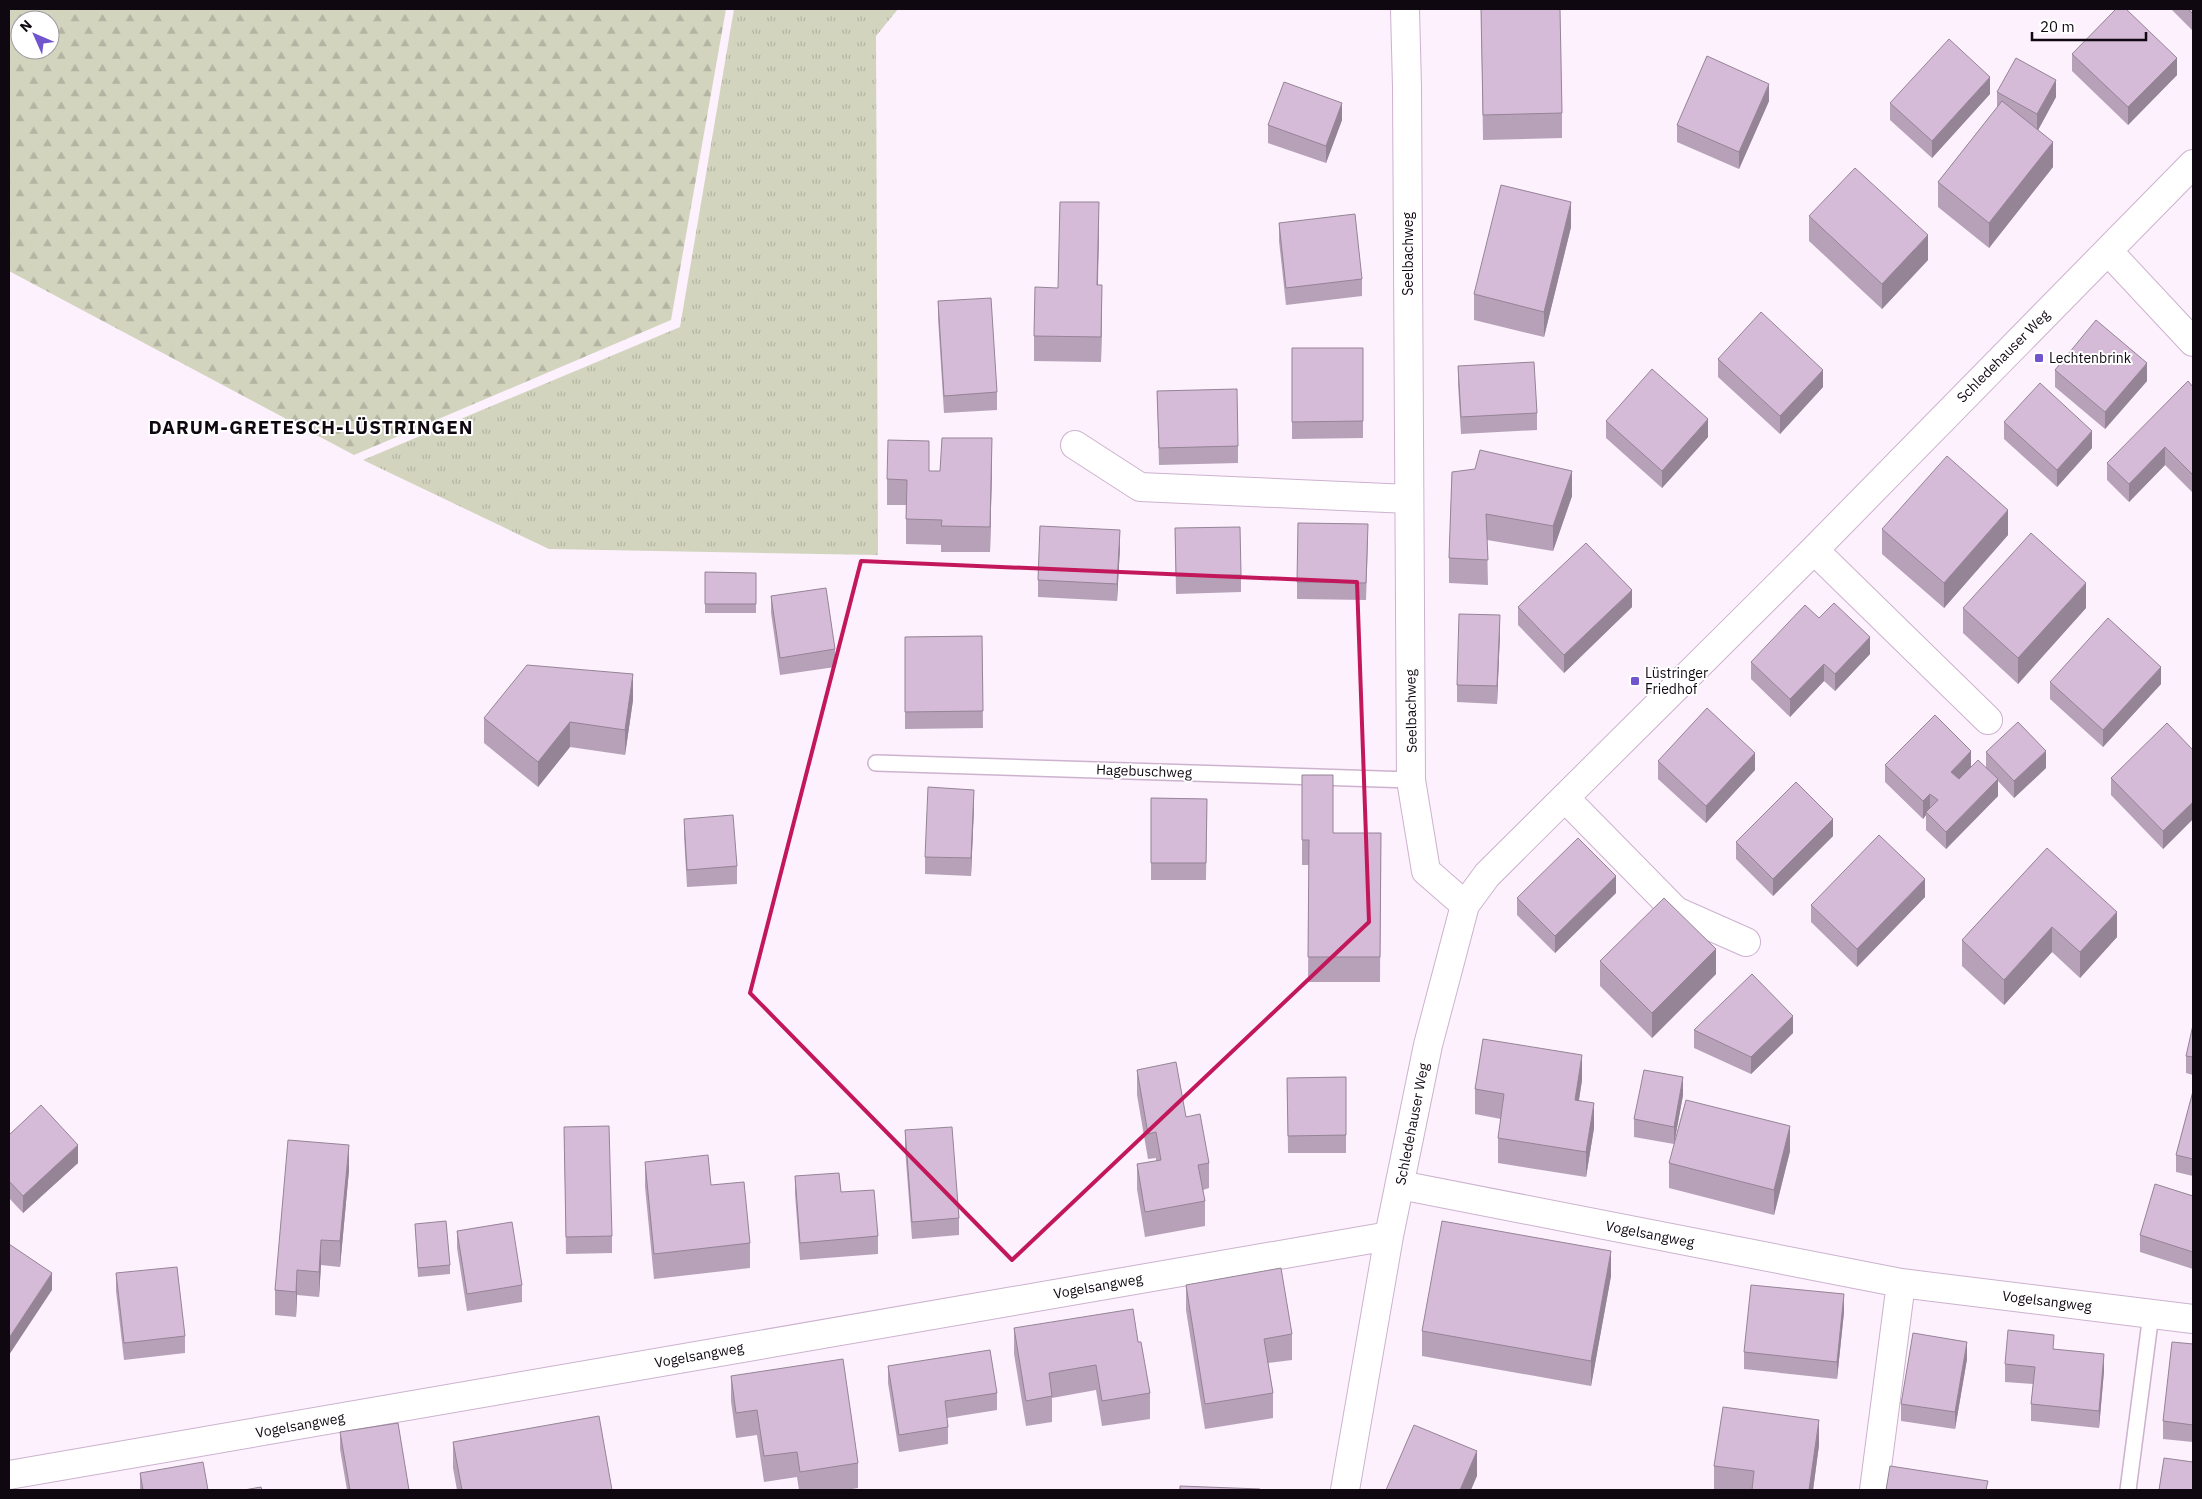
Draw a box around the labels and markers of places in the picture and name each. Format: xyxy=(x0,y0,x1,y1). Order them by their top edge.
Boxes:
place label: Lechtenbrink xyxy=(2049,349,2132,367)
marker: Lechtenbrink xyxy=(2033,352,2045,364)
place label: Lüstringer Friedhof xyxy=(1645,664,1708,698)
marker: Lüstringer Friedhof xyxy=(1629,675,1641,687)

